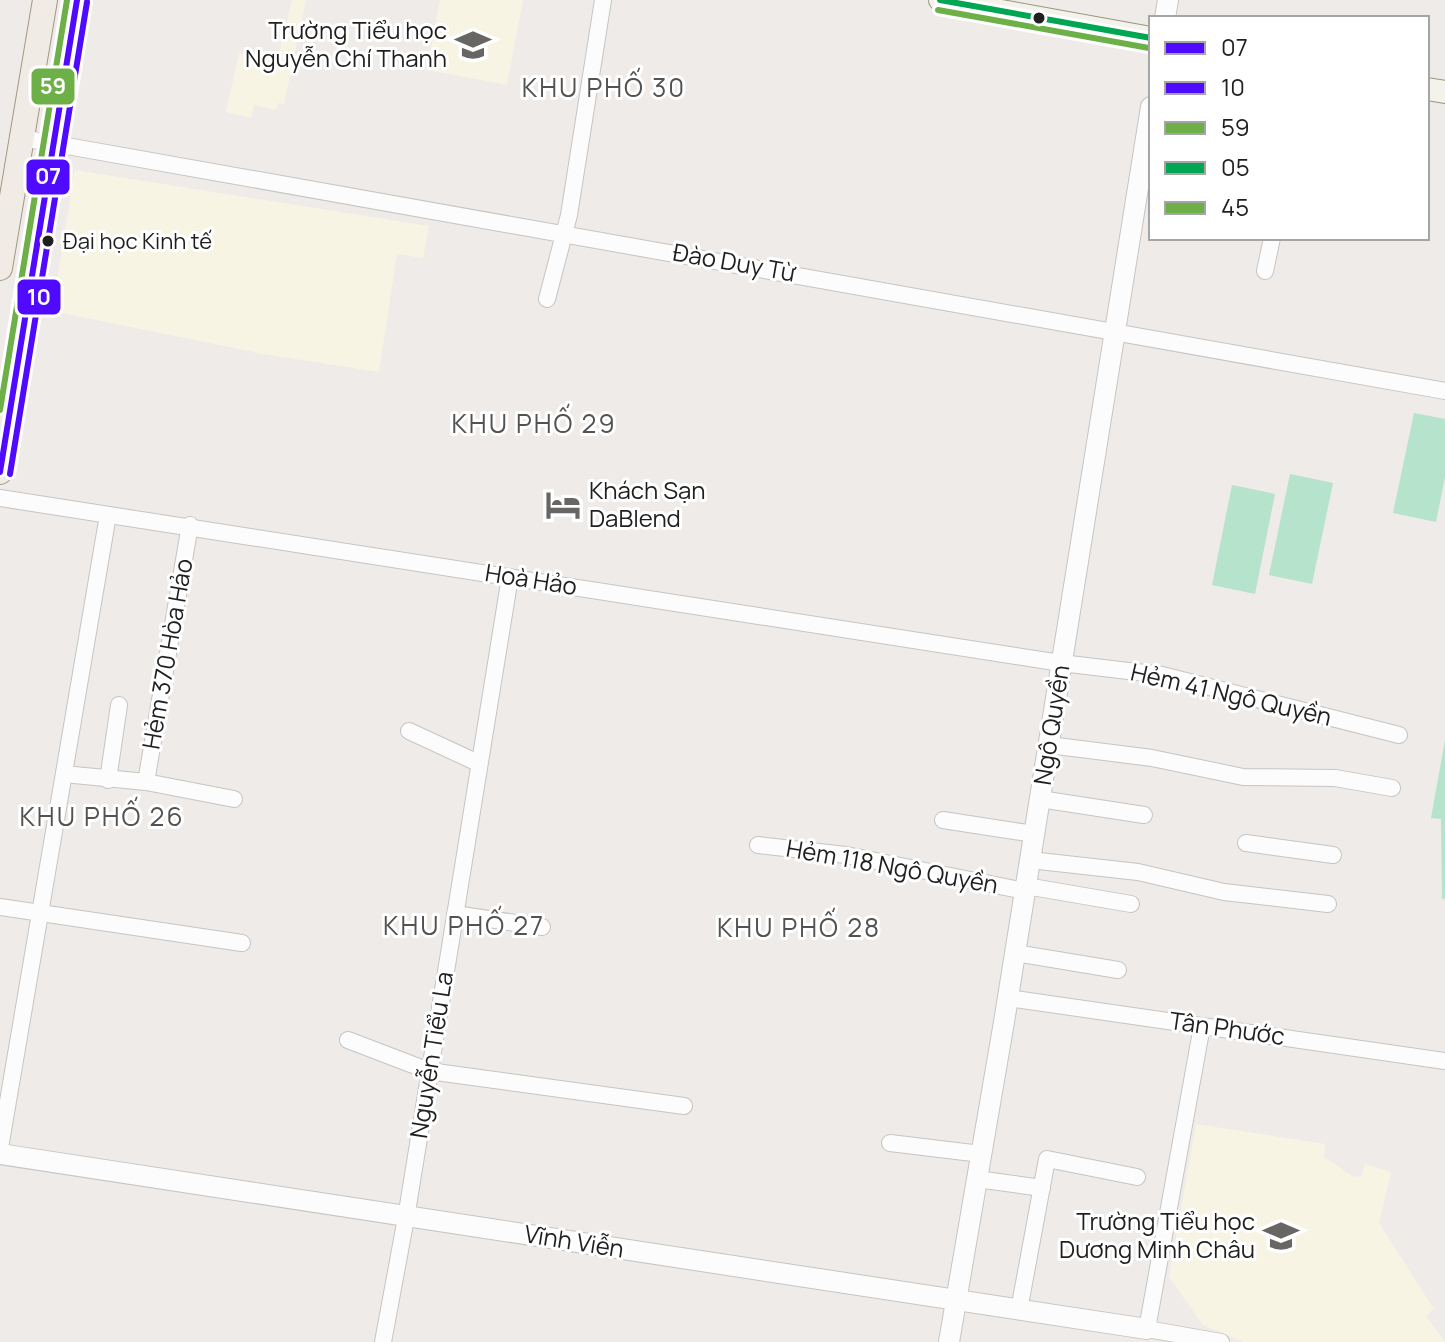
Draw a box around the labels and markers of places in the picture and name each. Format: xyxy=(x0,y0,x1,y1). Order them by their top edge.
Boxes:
unlabelled marker xyxy=(1031,10,1047,26)
place label: Trường Tiểu học Nguyễn Chí Thanh xyxy=(245,13,447,74)
school or university icon: Trường Tiểu học Nguyễn Chí Thanh xyxy=(454,26,492,64)
place label: Đại học Kinh tế xyxy=(63,226,212,256)
marker: Đại học Kinh tế xyxy=(40,233,56,249)
place label: Khách Sạn DaBlend xyxy=(589,473,706,534)
hotel icon: Khách Sạn DaBlend xyxy=(544,486,582,524)
place label: Trường Tiểu học Dương Minh Châu xyxy=(1059,1204,1255,1265)
school or university icon: Trường Tiểu học Dương Minh Châu xyxy=(1262,1217,1300,1255)

